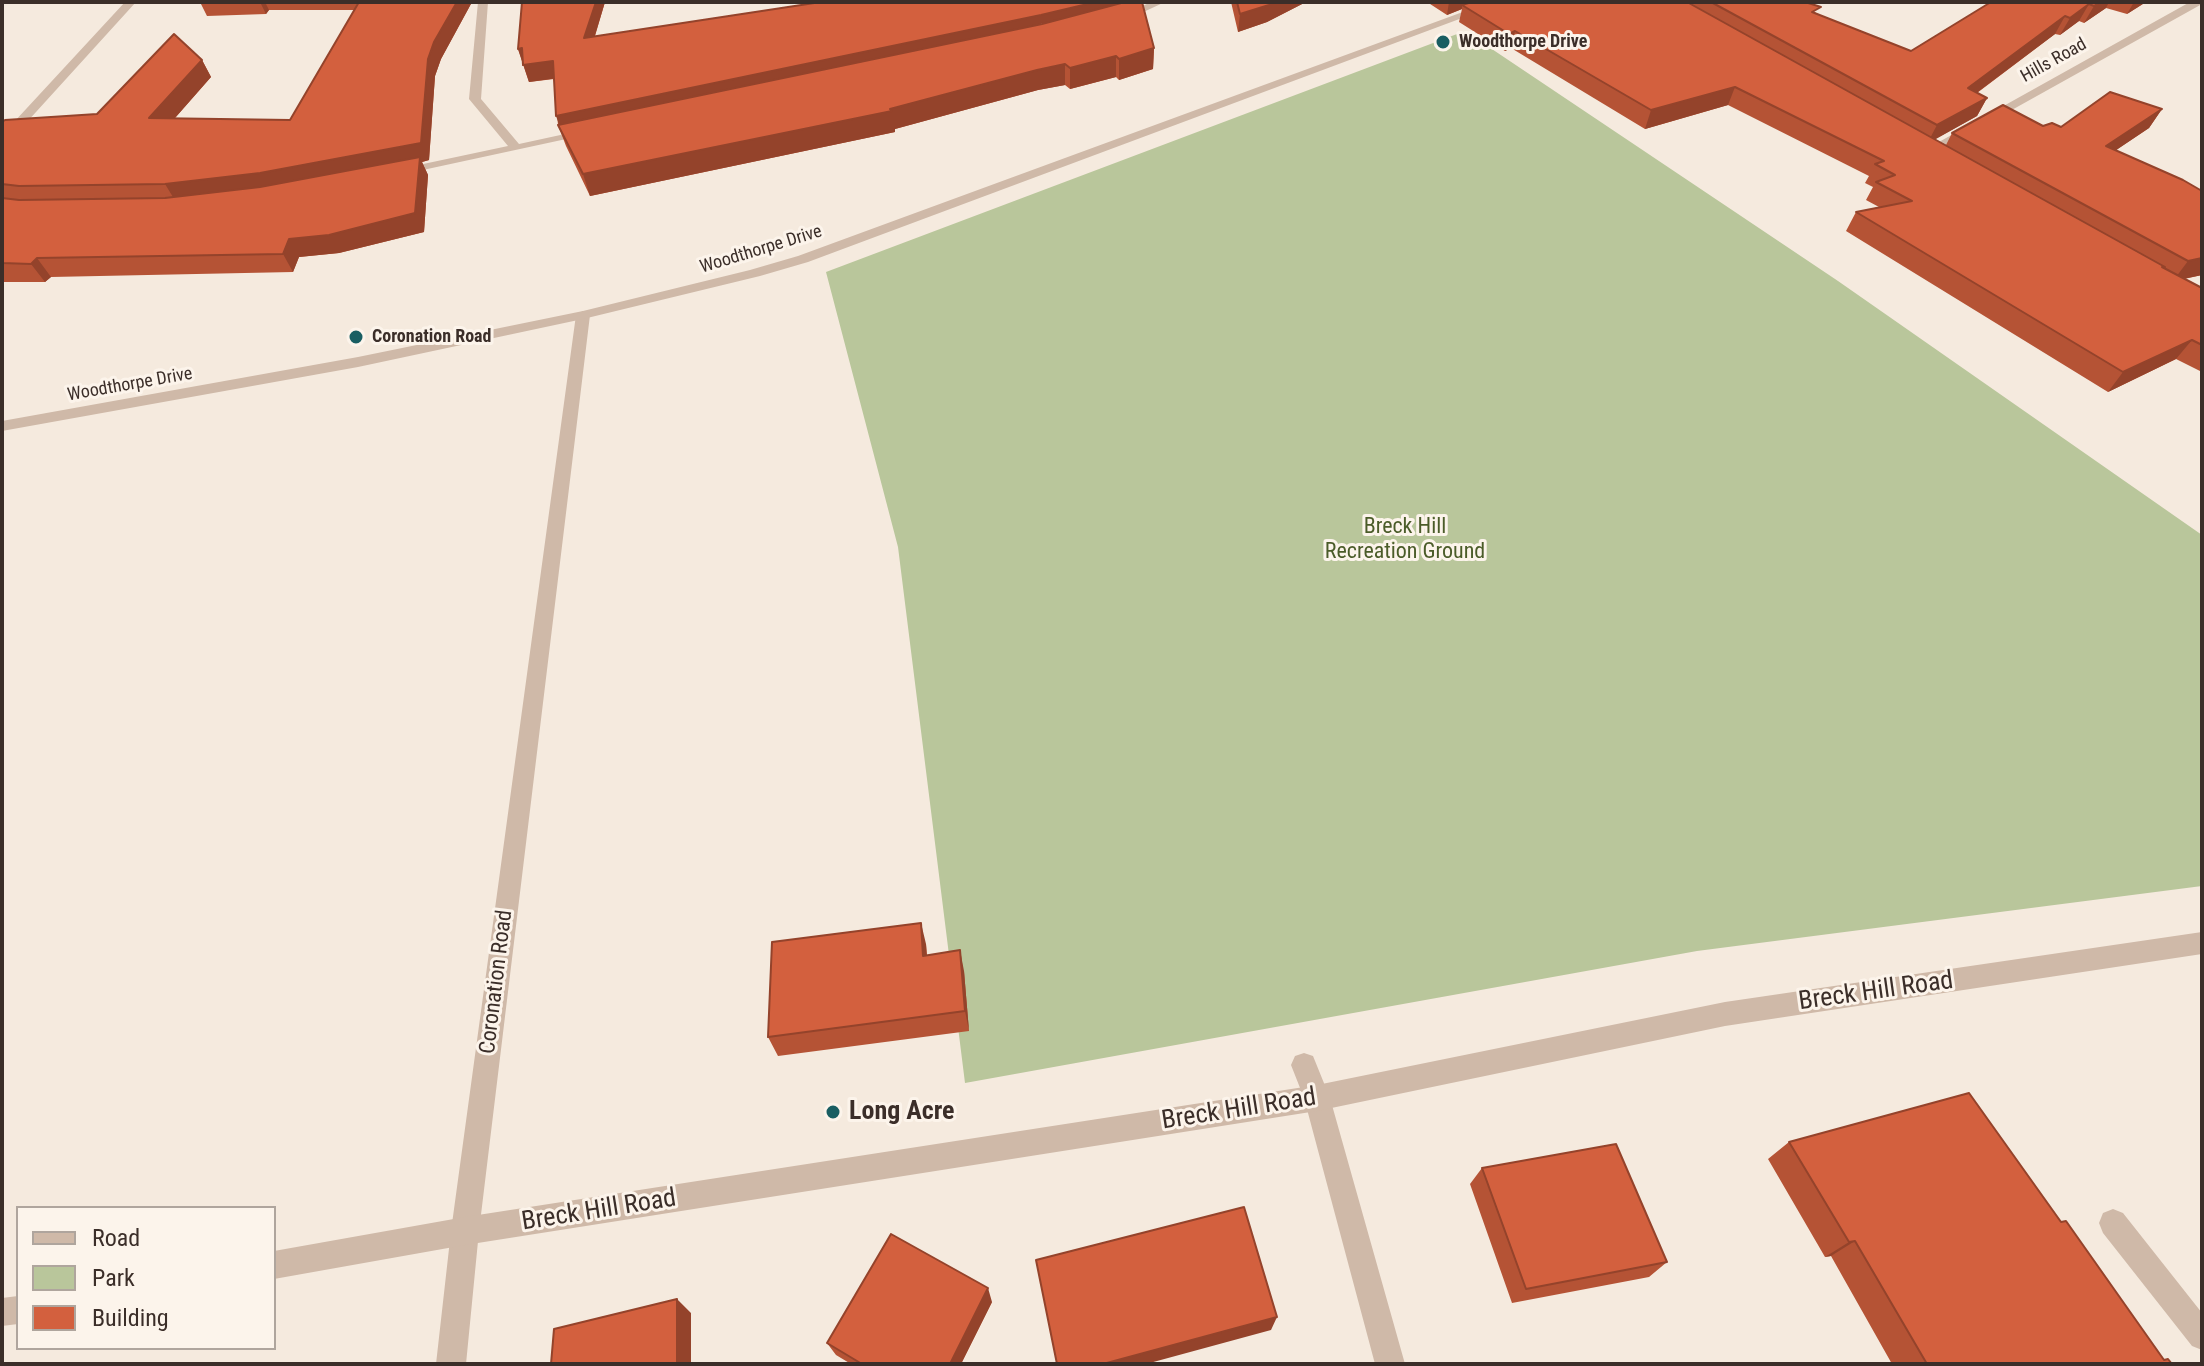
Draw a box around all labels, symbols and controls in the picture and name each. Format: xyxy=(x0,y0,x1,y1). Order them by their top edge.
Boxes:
place label: Woodthorpe Drive xyxy=(1459,31,1587,53)
marker: Woodthorpe Drive xyxy=(1434,33,1452,51)
street label: Hills Road xyxy=(2017,34,2091,88)
street label: Woodthorpe Drive xyxy=(697,221,825,279)
place label: Coronation Road xyxy=(372,326,491,348)
marker: Coronation Road xyxy=(347,328,365,346)
street label: Woodthorpe Drive xyxy=(66,363,194,407)
park label: Breck Hill Recreation Ground xyxy=(1325,514,1485,566)
street label: Coronation Road xyxy=(475,909,519,1055)
street label: Breck Hill Road xyxy=(1797,966,1955,1018)
street label: Breck Hill Road xyxy=(1160,1082,1318,1138)
place label: Long Acre xyxy=(849,1096,955,1128)
marker: Long Acre xyxy=(824,1103,842,1121)
street label: Breck Hill Road xyxy=(520,1183,678,1239)
legend xyxy=(16,1206,276,1350)
text: Road xyxy=(92,1224,140,1252)
text: Park xyxy=(92,1264,135,1292)
text: Building xyxy=(92,1304,169,1332)

